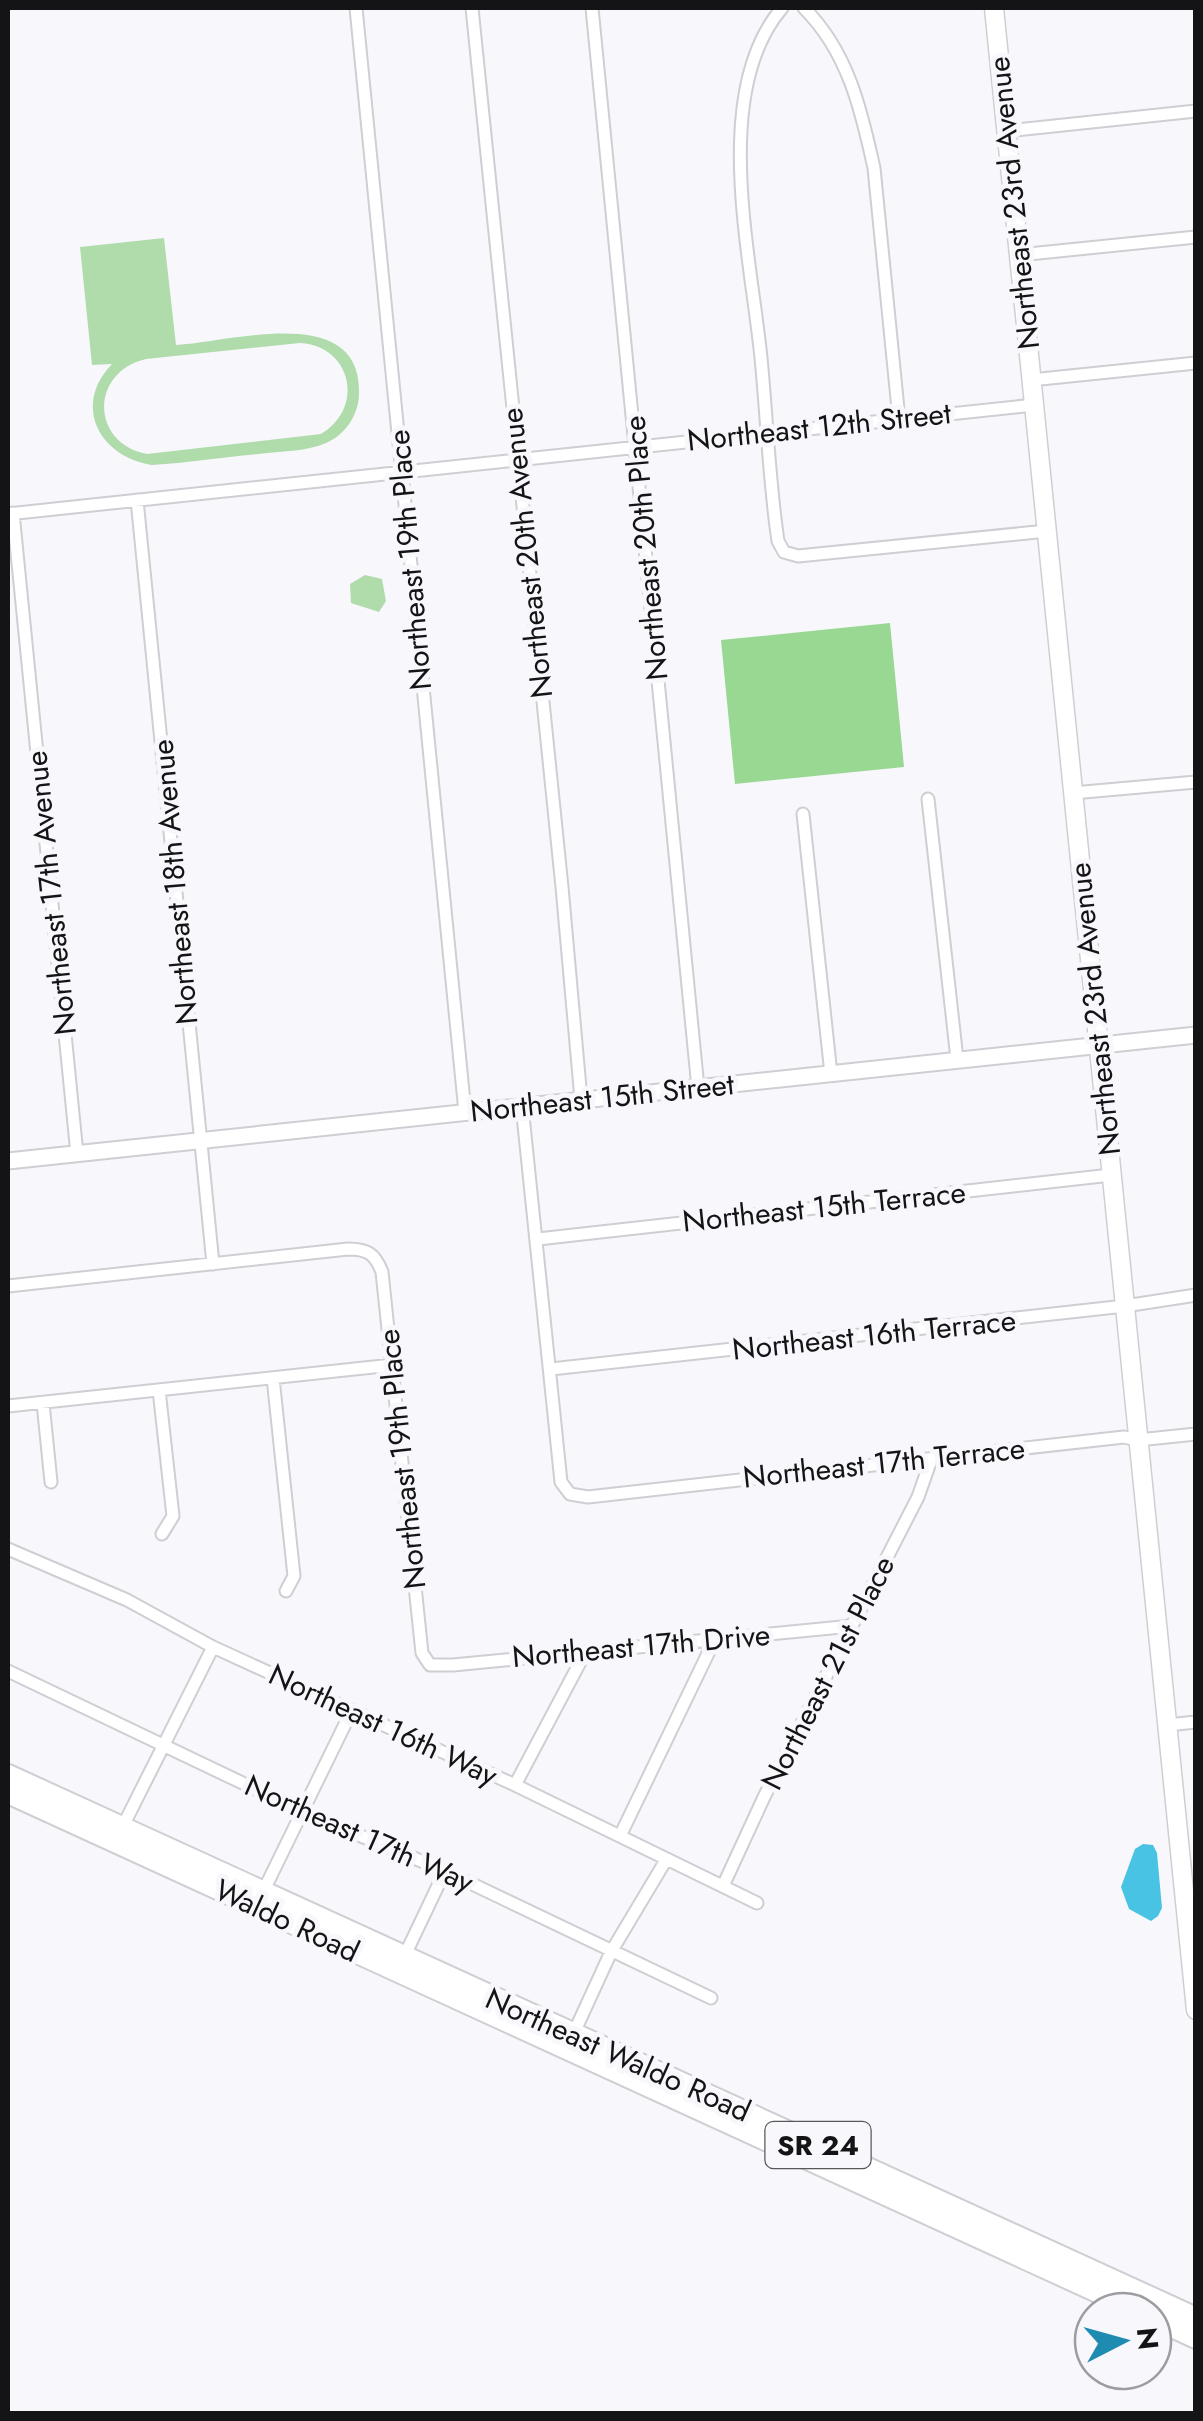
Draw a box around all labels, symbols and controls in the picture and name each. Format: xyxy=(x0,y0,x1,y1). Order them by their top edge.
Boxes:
street label: Northeast 23rd Avenue xyxy=(977,54,1050,352)
street label: Northeast 12th Street xyxy=(685,391,954,462)
street label: Northeast 20th Avenue xyxy=(490,406,563,700)
street label: Northeast 20th Place xyxy=(613,414,678,682)
street label: Northeast 19th Place xyxy=(377,428,442,692)
street label: Northeast 18th Avenue xyxy=(141,738,208,1027)
street label: Northeast 17th Avenue xyxy=(14,749,87,1037)
street label: Northeast 23rd Avenue xyxy=(1058,860,1131,1158)
street label: Northeast 15th Street xyxy=(468,1062,737,1133)
street label: Northeast 15th Terrace xyxy=(680,1170,968,1243)
street label: Northeast 16th Terrace xyxy=(730,1298,1018,1371)
street label: Northeast 19th Place xyxy=(366,1327,437,1591)
street label: Northeast 17th Terrace xyxy=(741,1426,1027,1499)
street label: Northeast 21st Place xyxy=(750,1548,905,1797)
street label: Northeast 17th Drive xyxy=(510,1613,772,1678)
street label: Northeast 16th Way xyxy=(262,1653,505,1797)
street label: Northeast 17th Way xyxy=(238,1764,481,1904)
street label: Waldo Road xyxy=(208,1868,367,1973)
street label: Northeast Waldo Road xyxy=(479,1977,758,2132)
road number: SR 24 xyxy=(766,2122,870,2168)
north arrow xyxy=(1073,2291,1173,2391)
text: N xyxy=(1126,2325,1169,2352)

